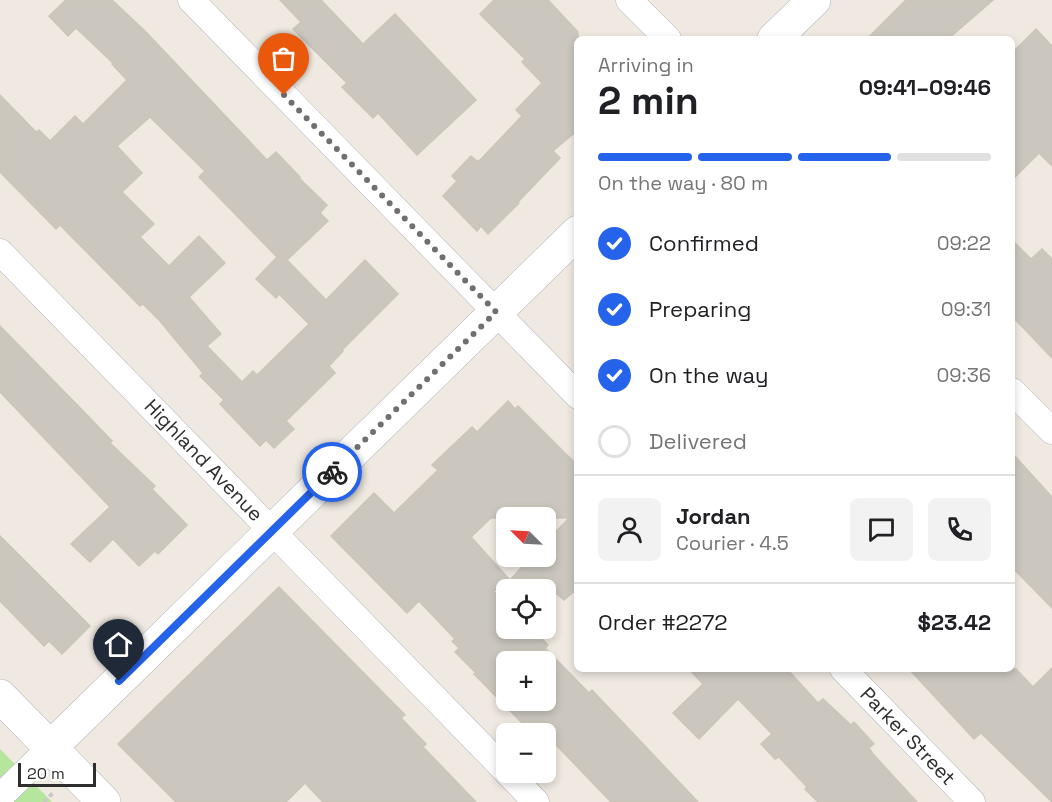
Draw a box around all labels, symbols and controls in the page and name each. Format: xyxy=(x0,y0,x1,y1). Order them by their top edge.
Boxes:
pin xyxy=(258,33,309,95)
icon: bag xyxy=(267,42,300,75)
text: Arriving in xyxy=(598,52,694,78)
text: 09:41–09:46 xyxy=(859,73,991,101)
text: 2 min xyxy=(598,76,699,125)
text: On the way · 80 m xyxy=(598,170,768,196)
icon: check xyxy=(598,227,631,260)
text: Confirmed xyxy=(649,229,759,257)
text: 09:22 xyxy=(937,230,991,256)
icon: check xyxy=(598,293,631,326)
text: Preparing xyxy=(649,295,751,323)
text: 09:31 xyxy=(941,296,991,322)
icon: check xyxy=(598,359,631,392)
text: On the way xyxy=(649,361,768,389)
text: 09:36 xyxy=(937,362,991,388)
street label: Highland Avenue xyxy=(139,393,269,527)
text: Delivered xyxy=(649,427,747,455)
courier xyxy=(302,442,362,502)
icon: bike xyxy=(316,456,349,489)
button: person xyxy=(598,498,661,561)
button: chat xyxy=(850,498,913,561)
button: phone xyxy=(928,498,991,561)
text: Jordan xyxy=(676,502,751,530)
north arrow xyxy=(496,507,556,567)
map controls xyxy=(496,507,556,783)
text: Courier · 4.5 xyxy=(676,530,789,556)
button: locate xyxy=(496,579,556,639)
text: Order #2272 xyxy=(598,608,727,636)
text: $23.42 xyxy=(918,608,991,636)
pin xyxy=(93,619,144,681)
icon: home xyxy=(102,628,135,661)
button: + xyxy=(496,651,556,711)
street label: Parker Street xyxy=(855,681,961,791)
button: − xyxy=(496,723,556,783)
scale bar xyxy=(18,760,96,788)
text: 20 m xyxy=(27,763,65,784)

